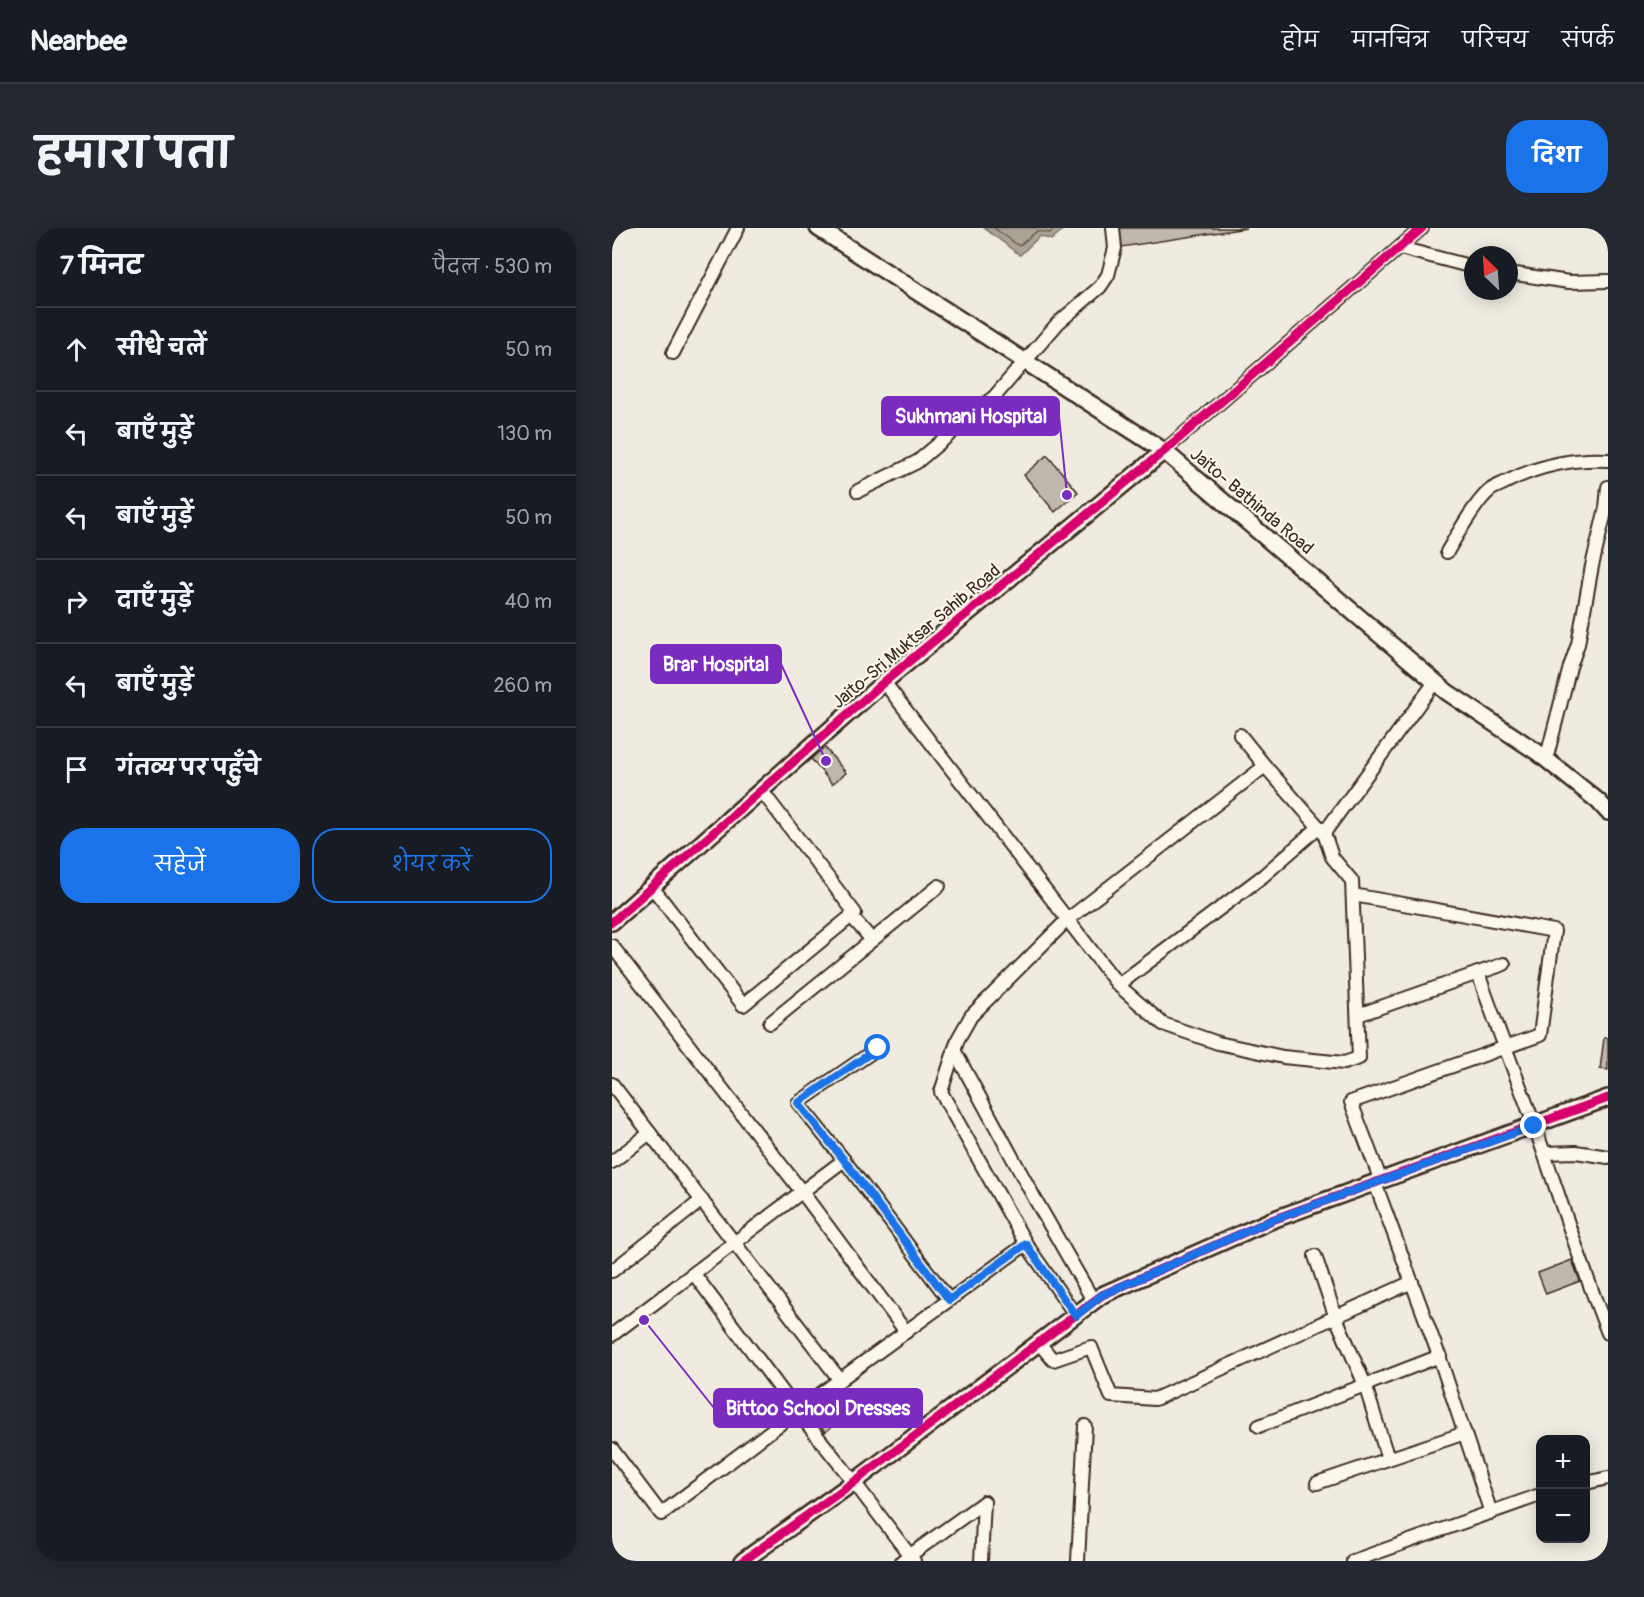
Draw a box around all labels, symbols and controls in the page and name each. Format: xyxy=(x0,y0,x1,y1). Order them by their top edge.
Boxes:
text: Nearbee xyxy=(30,24,127,59)
text: होम xyxy=(1282,27,1319,54)
text: मानचित्र xyxy=(1352,27,1429,54)
text: परिचय xyxy=(1462,27,1528,54)
text: संपर्क xyxy=(1561,27,1614,54)
button: दिशा xyxy=(1506,120,1608,193)
text: हमारा पता xyxy=(36,128,232,180)
north arrow xyxy=(1464,246,1518,300)
text: 7 मिनट xyxy=(60,250,143,282)
text: पैदल · 530 m xyxy=(433,254,552,279)
icon: ahead xyxy=(60,333,93,366)
text: सीधे चलें xyxy=(117,334,206,362)
text: 50 m xyxy=(505,337,552,362)
callout: Sukhmani Hospital xyxy=(882,397,1059,435)
text: Sukhmani Hospital xyxy=(895,404,1047,429)
icon: left xyxy=(60,417,93,450)
text: बाएँ मुड़ें xyxy=(117,418,193,446)
text: 130 m xyxy=(497,421,552,446)
street label: Jaito- Bathinda Road xyxy=(1185,443,1318,560)
icon: left xyxy=(60,501,93,534)
text: बाएँ मुड़ें xyxy=(117,502,193,530)
text: 50 m xyxy=(505,505,552,530)
street label: Jaito-Sri Muktsar Sahib Road xyxy=(827,559,1005,714)
icon: right xyxy=(60,585,93,618)
text: दाएँ मुड़ें xyxy=(117,586,193,614)
text: 40 m xyxy=(505,589,552,614)
callout: Brar Hospital xyxy=(651,645,781,683)
text: Brar Hospital xyxy=(663,652,769,677)
icon: left xyxy=(60,669,93,702)
text: बाएँ मुड़ें xyxy=(117,670,193,698)
text: 260 m xyxy=(493,673,552,698)
icon: arrive xyxy=(60,753,93,786)
text: गंतव्य पर पहुँचे xyxy=(117,754,260,782)
button: सहेजें xyxy=(60,828,300,903)
button: शेयर करें xyxy=(312,828,552,903)
route start xyxy=(864,1034,890,1060)
route end xyxy=(1520,1112,1546,1138)
callout: Bittoo School Dresses xyxy=(714,1389,922,1427)
text: Bittoo School Dresses xyxy=(726,1396,910,1421)
map controls xyxy=(1536,1435,1590,1543)
button: + xyxy=(1536,1435,1590,1489)
button: − xyxy=(1536,1489,1590,1543)

